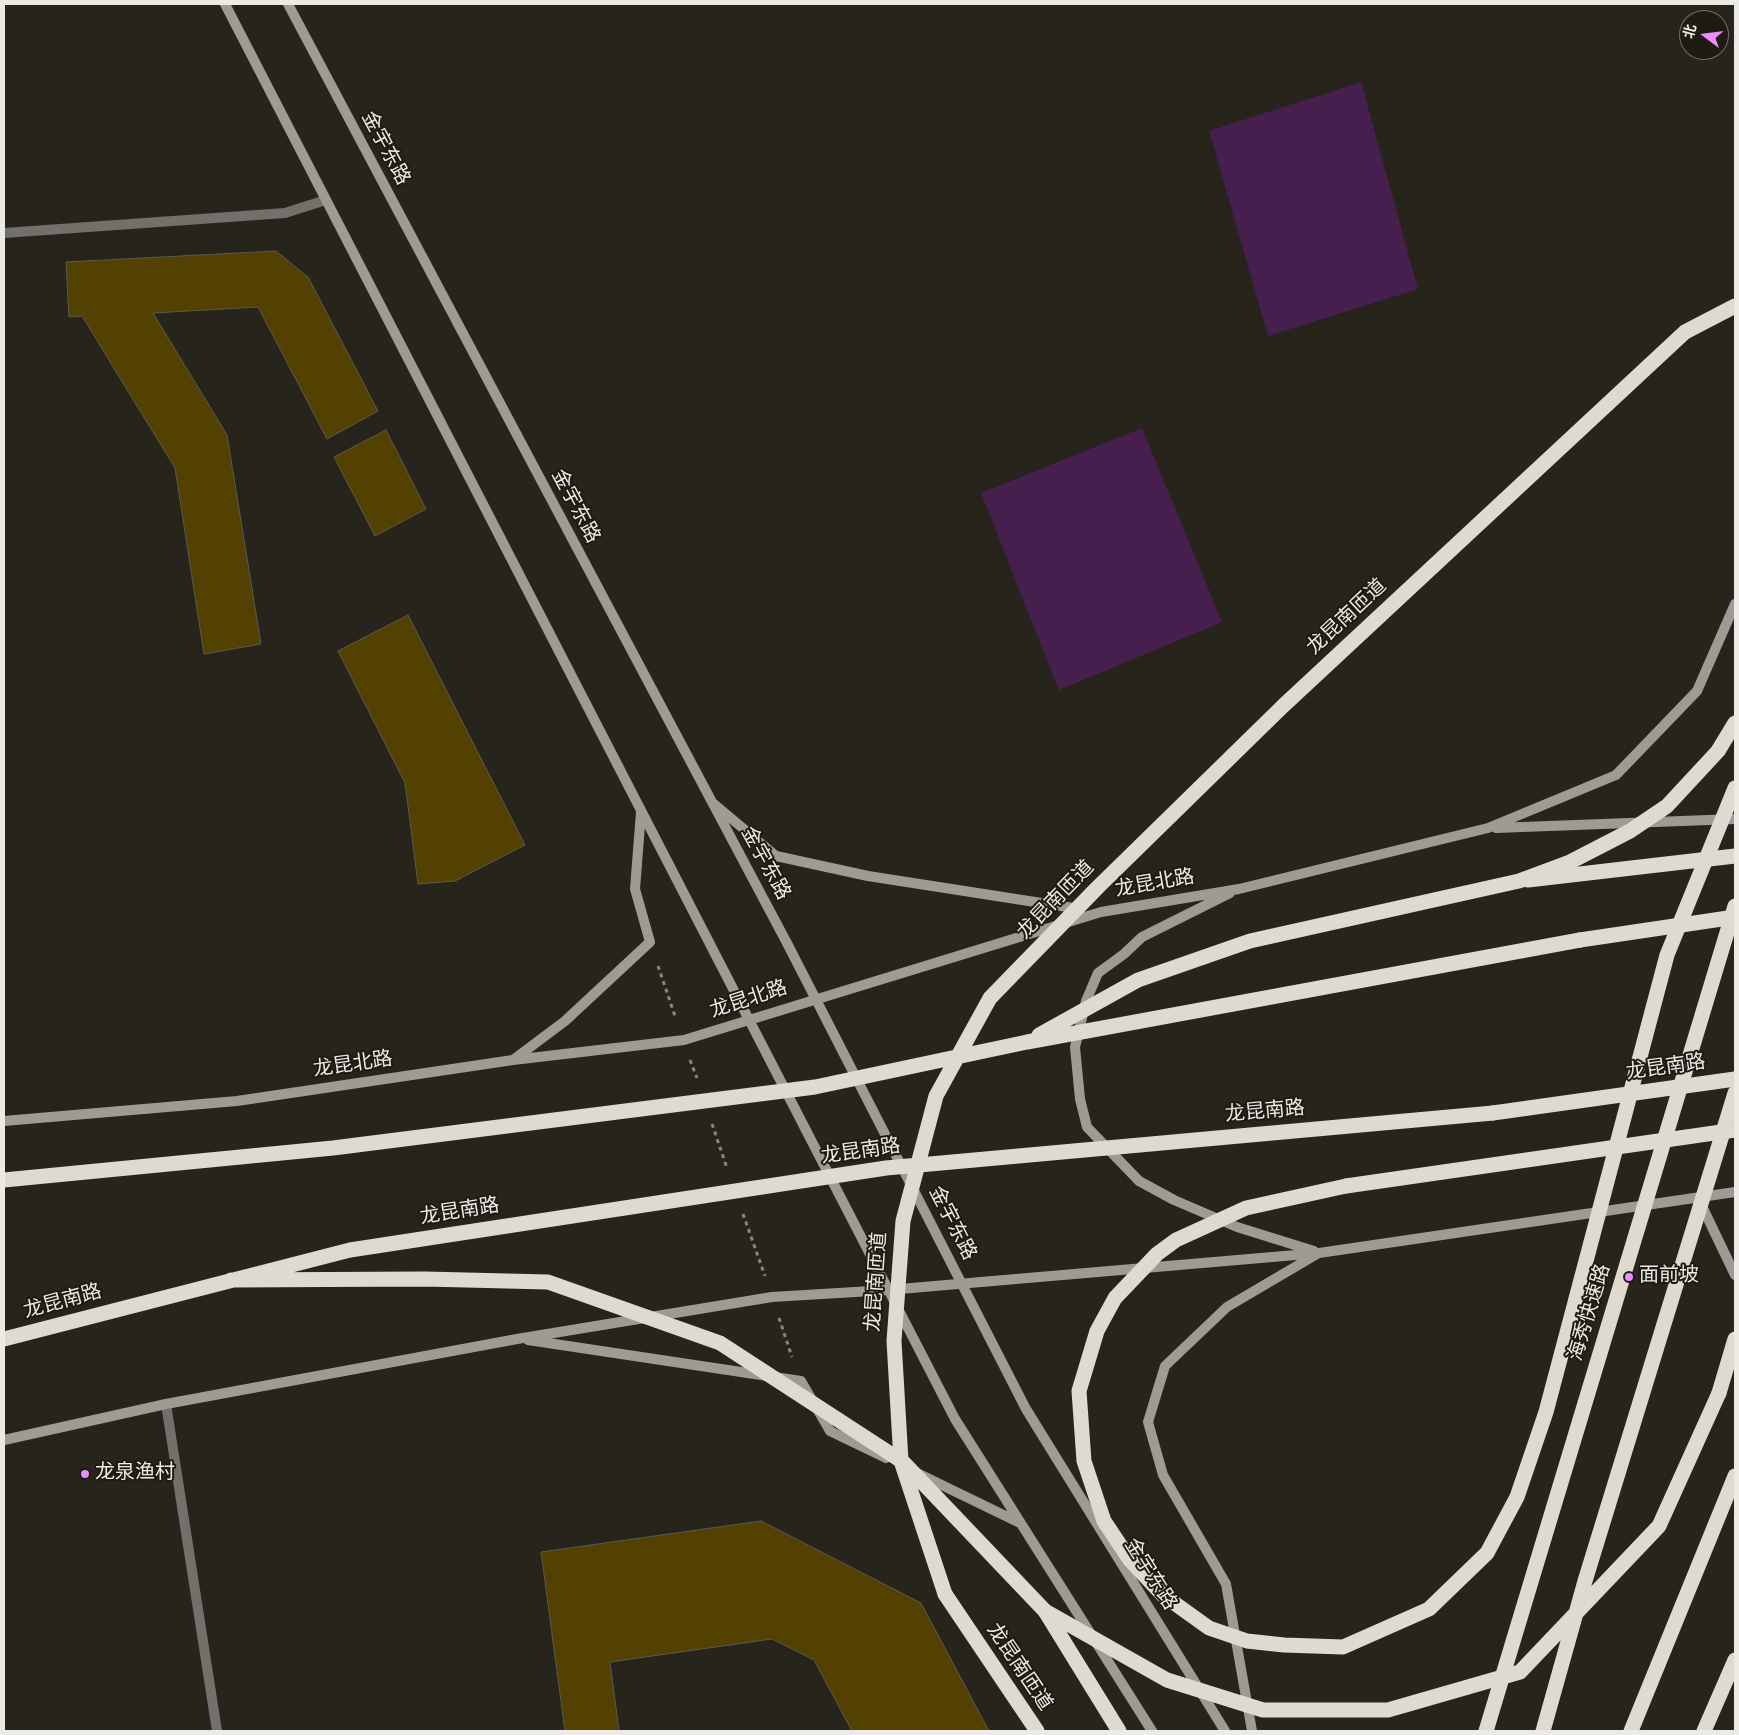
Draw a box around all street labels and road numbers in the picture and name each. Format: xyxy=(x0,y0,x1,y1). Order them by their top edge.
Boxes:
street label: 金宇东路 xyxy=(355,108,413,190)
street label: 金宇东路 xyxy=(545,466,603,548)
street label: 龙昆南匝道 xyxy=(1303,575,1393,661)
street label: 金宇东路 xyxy=(734,823,794,905)
street label: 龙昆南匝道 xyxy=(1014,857,1100,945)
street label: 龙昆北路 xyxy=(1114,866,1196,904)
street label: 龙昆北路 xyxy=(707,977,791,1025)
street label: 龙昆北路 xyxy=(312,1049,394,1083)
street label: 龙昆南路 xyxy=(1625,1052,1707,1086)
street label: 龙昆南路 xyxy=(1224,1098,1306,1128)
street label: 龙昆南路 xyxy=(820,1136,902,1170)
street label: 金宇东路 xyxy=(922,1183,980,1265)
street label: 龙昆南路 xyxy=(419,1195,501,1231)
street label: 龙昆南匝道 xyxy=(863,1231,893,1333)
street label: 海秀快速路 xyxy=(1565,1262,1617,1364)
street label: 龙昆南路 xyxy=(21,1281,105,1325)
street label: 金宇东路 xyxy=(1118,1535,1180,1615)
street label: 龙昆南匝道 xyxy=(980,1620,1056,1716)

